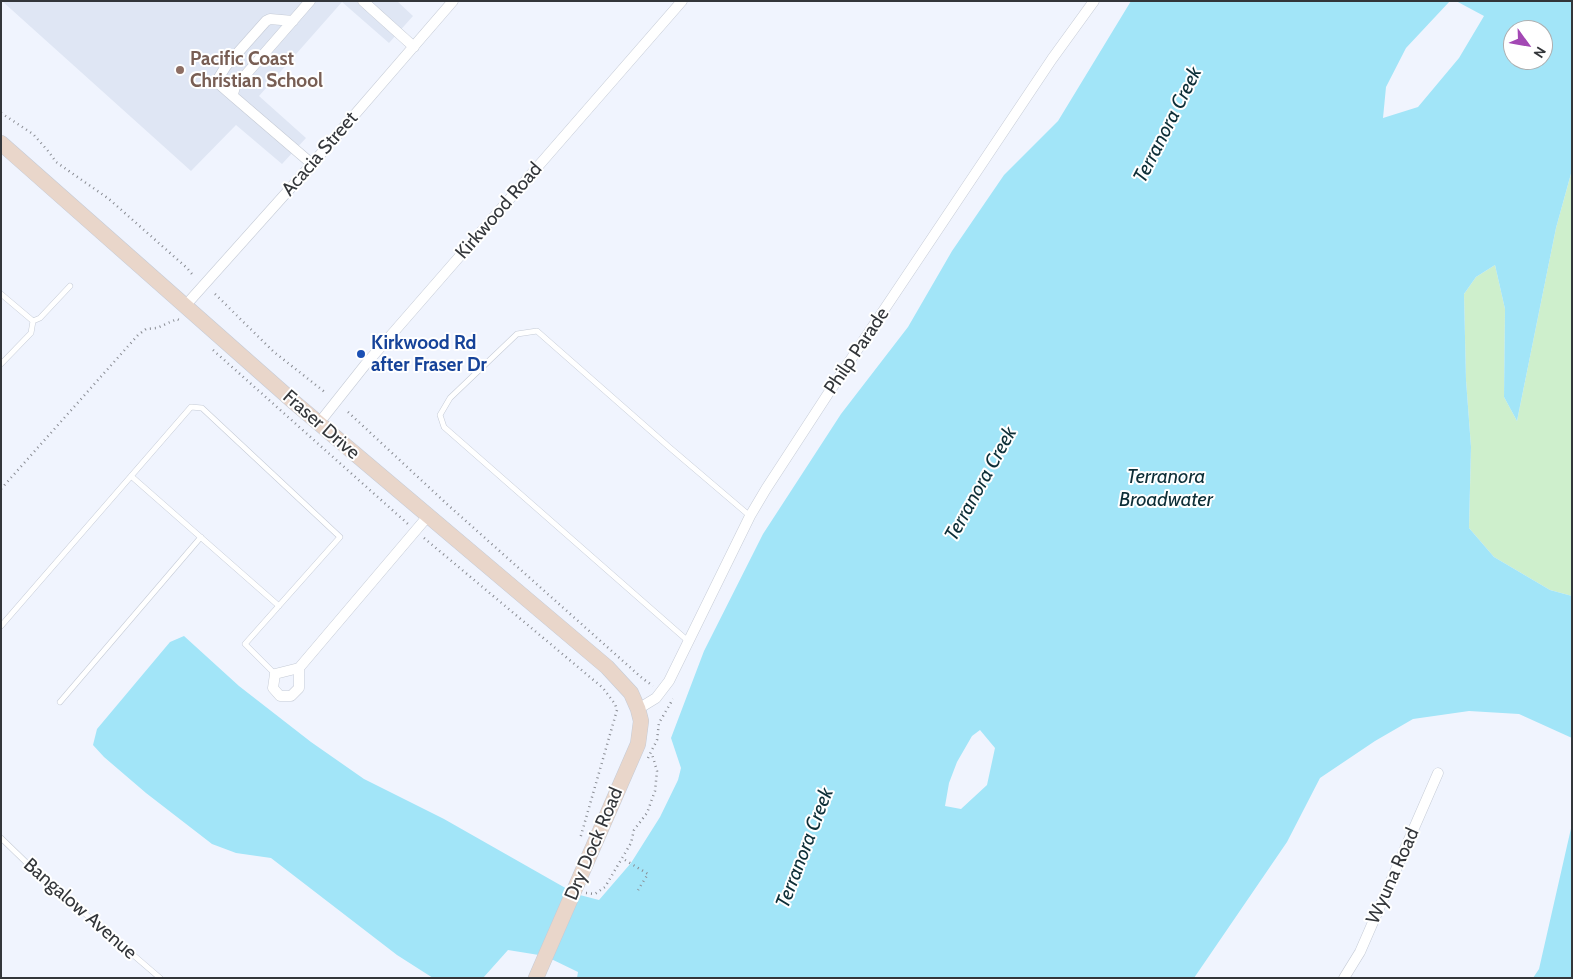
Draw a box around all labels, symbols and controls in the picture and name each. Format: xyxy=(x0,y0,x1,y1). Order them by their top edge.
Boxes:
north arrow xyxy=(1503,20,1553,70)
text: N xyxy=(1530,43,1550,61)
place label: Pacific Coast Christian School xyxy=(190,48,323,92)
water label: Terranora Creek xyxy=(1129,63,1207,187)
marker: Pacific Coast Christian School xyxy=(174,64,186,76)
street label: Acacia Street xyxy=(277,107,363,201)
street label: Kirkwood Road xyxy=(451,158,547,264)
street label: Philp Parade xyxy=(820,303,894,399)
place label: Kirkwood Rd after Fraser Dr xyxy=(371,332,487,376)
marker: Kirkwood Rd after Fraser Dr xyxy=(355,348,367,360)
street label: Fraser Drive xyxy=(278,385,364,465)
water label: Terranora Creek xyxy=(940,423,1022,545)
water label: Terranora Broadwater xyxy=(1119,465,1213,512)
street label: Dry Dock Road xyxy=(560,784,628,904)
water label: Terranora Creek xyxy=(771,785,839,911)
street label: Wyuna Road xyxy=(1362,824,1424,928)
street label: Bangalow Avenue xyxy=(19,854,141,964)

